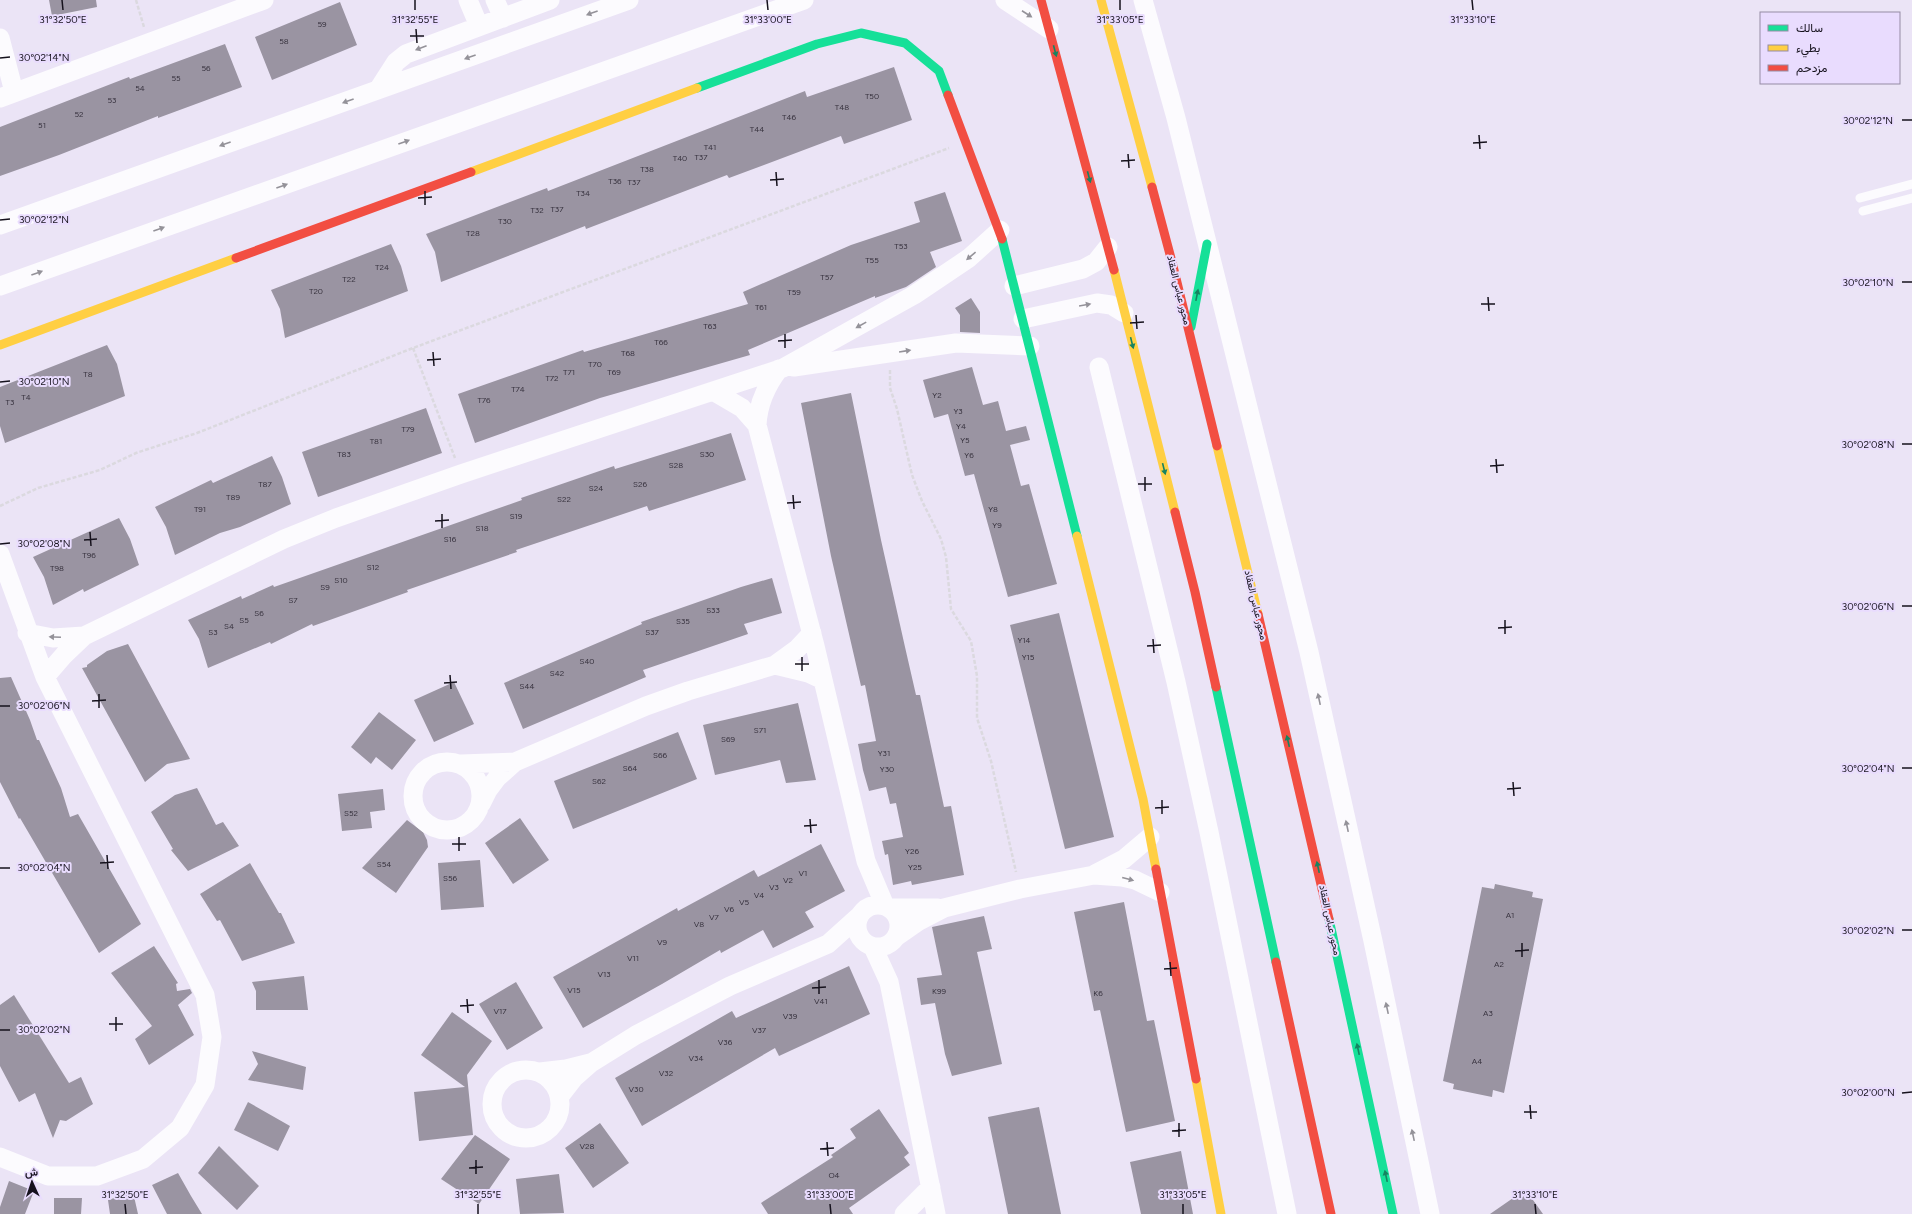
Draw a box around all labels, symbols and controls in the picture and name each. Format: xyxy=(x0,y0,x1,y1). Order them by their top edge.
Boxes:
one-way arrow xyxy=(586,10,598,16)
one-way arrow xyxy=(1022,10,1032,18)
legend xyxy=(1760,12,1900,84)
text: 31°32'50"E xyxy=(39,13,87,26)
text: 31°32'55"E xyxy=(392,13,439,26)
text: 31°33'00"E xyxy=(744,13,792,26)
text: 31°33'05"E xyxy=(1096,13,1144,26)
text: 31°33'10"E xyxy=(1450,13,1496,26)
house number: 59 xyxy=(317,19,327,29)
text: سالك xyxy=(1796,21,1823,35)
house number: 58 xyxy=(279,36,289,46)
text: بطيء xyxy=(1796,41,1820,58)
one-way arrow xyxy=(415,45,427,51)
one-way arrow xyxy=(1053,45,1059,57)
text: 30°02'14"N xyxy=(19,51,69,64)
one-way arrow xyxy=(464,54,476,60)
text: مزدحم xyxy=(1796,61,1827,76)
house number: 56 xyxy=(201,63,211,73)
house number: 55 xyxy=(171,73,181,83)
house number: 54 xyxy=(135,83,145,93)
house number: T50 xyxy=(865,91,879,101)
house number: 53 xyxy=(108,95,116,105)
one-way arrow xyxy=(341,98,353,104)
house number: T48 xyxy=(835,102,849,112)
house number: 52 xyxy=(74,109,84,119)
house number: T46 xyxy=(782,112,796,122)
text: 30°02'12"N xyxy=(1843,114,1893,127)
house number: 51 xyxy=(38,120,46,130)
house number: T44 xyxy=(750,124,764,134)
one-way arrow xyxy=(399,139,411,145)
one-way arrow xyxy=(219,142,231,148)
house number: T41 xyxy=(704,142,716,152)
house number: T37 xyxy=(694,152,708,162)
house number: T40 xyxy=(673,153,687,163)
house number: T38 xyxy=(640,164,654,174)
one-way arrow xyxy=(1086,171,1092,183)
house number: T36 xyxy=(608,176,622,186)
house number: T37 xyxy=(627,177,641,187)
one-way arrow xyxy=(276,182,288,188)
house number: T34 xyxy=(576,188,590,198)
house number: T37 xyxy=(550,204,564,214)
house number: T32 xyxy=(530,205,544,215)
text: 30°02'12"N xyxy=(19,213,69,226)
house number: T30 xyxy=(498,216,512,226)
one-way arrow xyxy=(154,226,166,232)
house number: T28 xyxy=(466,228,480,238)
house number: T53 xyxy=(894,241,908,251)
one-way arrow xyxy=(966,252,976,261)
street label: محور عباس العقاد xyxy=(1164,254,1194,326)
house number: T55 xyxy=(865,255,879,265)
house number: T24 xyxy=(375,262,389,272)
one-way arrow xyxy=(31,270,43,276)
house number: T57 xyxy=(820,272,834,282)
house number: T22 xyxy=(342,274,356,284)
text: 30°02'10"N xyxy=(1842,276,1894,289)
house number: T20 xyxy=(309,286,323,296)
house number: T59 xyxy=(787,287,801,297)
one-way arrow xyxy=(1195,289,1201,301)
one-way arrow xyxy=(1079,301,1091,307)
house number: T61 xyxy=(755,302,767,312)
house number: T63 xyxy=(703,321,717,331)
one-way arrow xyxy=(855,321,867,328)
house number: T66 xyxy=(654,337,668,347)
one-way arrow xyxy=(1129,337,1135,349)
house number: T68 xyxy=(621,348,635,358)
one-way arrow xyxy=(898,348,911,354)
house number: T70 xyxy=(588,359,602,369)
house number: T71 xyxy=(563,367,575,377)
house number: T69 xyxy=(607,367,621,377)
house number: T8 xyxy=(83,369,93,379)
house number: T72 xyxy=(545,373,559,383)
text: 30°02'10"N xyxy=(18,375,70,388)
house number: T74 xyxy=(511,384,525,394)
house number: Y2 xyxy=(932,390,942,400)
house number: T4 xyxy=(21,392,31,402)
house number: T76 xyxy=(477,395,491,405)
house number: T3 xyxy=(6,397,14,407)
house number: Y3 xyxy=(953,406,963,416)
house number: Y4 xyxy=(956,421,966,431)
house number: T79 xyxy=(401,424,415,434)
house number: Y5 xyxy=(960,435,970,445)
house number: T81 xyxy=(370,436,382,446)
text: 30°02'08"N xyxy=(1841,438,1895,451)
house number: T83 xyxy=(337,449,351,459)
house number: S30 xyxy=(700,449,714,459)
house number: Y6 xyxy=(964,450,974,460)
house number: S28 xyxy=(669,460,683,470)
one-way arrow xyxy=(1161,463,1167,475)
house number: T87 xyxy=(258,479,273,489)
house number: S26 xyxy=(633,479,647,489)
house number: S24 xyxy=(589,483,603,493)
house number: T89 xyxy=(226,492,240,502)
house number: S22 xyxy=(557,494,571,504)
house number: T91 xyxy=(194,504,206,514)
house number: Y8 xyxy=(988,504,998,514)
house number: S19 xyxy=(510,511,523,521)
house number: Y9 xyxy=(992,520,1002,530)
house number: S18 xyxy=(475,523,489,533)
house number: S16 xyxy=(444,534,457,544)
text: 30°02'08"N xyxy=(17,537,71,550)
house number: T96 xyxy=(82,550,96,560)
house number: S12 xyxy=(367,562,379,572)
house number: T98 xyxy=(50,563,64,573)
street label: محور عباس العقاد xyxy=(1242,569,1270,641)
house number: S10 xyxy=(334,575,348,585)
house number: S9 xyxy=(320,582,330,592)
house number: S7 xyxy=(288,595,298,605)
text: 30°02'06"N xyxy=(1842,600,1894,613)
house number: S33 xyxy=(706,605,720,615)
house number: S6 xyxy=(254,608,264,618)
house number: S5 xyxy=(239,615,249,625)
house number: S35 xyxy=(676,616,690,626)
house number: S4 xyxy=(224,621,234,631)
house number: S3 xyxy=(208,627,218,637)
house number: S37 xyxy=(645,627,659,637)
one-way arrow xyxy=(49,634,61,641)
house number: Y14 xyxy=(1017,635,1031,645)
house number: Y15 xyxy=(1022,652,1035,662)
house number: S40 xyxy=(579,656,595,666)
house number: S42 xyxy=(550,668,564,678)
house number: S44 xyxy=(520,681,534,691)
one-way arrow xyxy=(1316,693,1322,705)
text: 30°02'06"N xyxy=(18,699,70,712)
house number: S71 xyxy=(754,725,766,735)
house number: S69 xyxy=(721,734,735,744)
one-way arrow xyxy=(1285,734,1291,747)
house number: Y31 xyxy=(878,748,890,758)
house number: S66 xyxy=(653,750,667,760)
text: 30°02'04"N xyxy=(1841,762,1895,775)
house number: S64 xyxy=(623,763,637,773)
house number: Y30 xyxy=(880,764,894,774)
house number: S62 xyxy=(592,776,606,786)
house number: S52 xyxy=(344,808,358,818)
one-way arrow xyxy=(1344,820,1350,832)
house number: Y26 xyxy=(905,846,919,856)
house number: S54 xyxy=(377,859,391,869)
text: 30°02'04"N xyxy=(17,861,71,874)
one-way arrow xyxy=(1314,861,1320,873)
house number: Y25 xyxy=(908,862,922,872)
house number: V1 xyxy=(799,868,807,878)
house number: S56 xyxy=(443,873,457,883)
house number: V2 xyxy=(783,875,793,885)
one-way arrow xyxy=(1122,876,1134,882)
house number: V3 xyxy=(769,882,779,892)
street label: محور عباس العقاد xyxy=(1316,884,1344,956)
house number: V4 xyxy=(754,890,764,900)
house number: V5 xyxy=(739,897,749,907)
house number: V6 xyxy=(724,904,735,914)
house number: A1 xyxy=(1506,910,1514,920)
house number: V7 xyxy=(709,912,720,922)
house number: V8 xyxy=(694,919,704,929)
text: 30°02'02"N xyxy=(1842,924,1894,937)
house number: V9 xyxy=(657,937,668,947)
house number: V11 xyxy=(627,953,639,963)
house number: A2 xyxy=(1494,959,1504,969)
house number: V13 xyxy=(597,969,611,979)
house number: V15 xyxy=(567,985,581,995)
house number: K99 xyxy=(932,986,946,996)
house number: K6 xyxy=(1093,988,1103,998)
house number: V41 xyxy=(814,996,828,1006)
one-way arrow xyxy=(1383,1001,1389,1014)
house number: V17 xyxy=(493,1006,507,1016)
house number: A3 xyxy=(1483,1008,1493,1018)
house number: V39 xyxy=(783,1011,798,1021)
text: 30°02'02"N xyxy=(18,1023,70,1036)
house number: V37 xyxy=(752,1025,767,1035)
house number: V36 xyxy=(718,1037,733,1047)
one-way arrow xyxy=(1354,1043,1360,1055)
house number: V34 xyxy=(689,1053,703,1063)
house number: A4 xyxy=(1472,1056,1482,1066)
house number: V32 xyxy=(659,1068,673,1078)
house number: V30 xyxy=(628,1084,644,1094)
text: 30°02'00"N xyxy=(1841,1086,1895,1099)
one-way arrow xyxy=(1410,1129,1416,1141)
house number: V28 xyxy=(580,1141,595,1151)
north arrow xyxy=(12,1162,52,1202)
text: ش xyxy=(25,1166,38,1179)
house number: O4 xyxy=(828,1170,840,1180)
one-way arrow xyxy=(1382,1170,1388,1182)
text: 31°32'50"E xyxy=(101,1188,149,1201)
text: 31°32'55"E xyxy=(455,1188,502,1201)
text: 31°33'00"E xyxy=(806,1188,854,1201)
text: 31°33'05"E xyxy=(1159,1188,1207,1201)
text: 31°33'10"E xyxy=(1512,1188,1558,1201)

